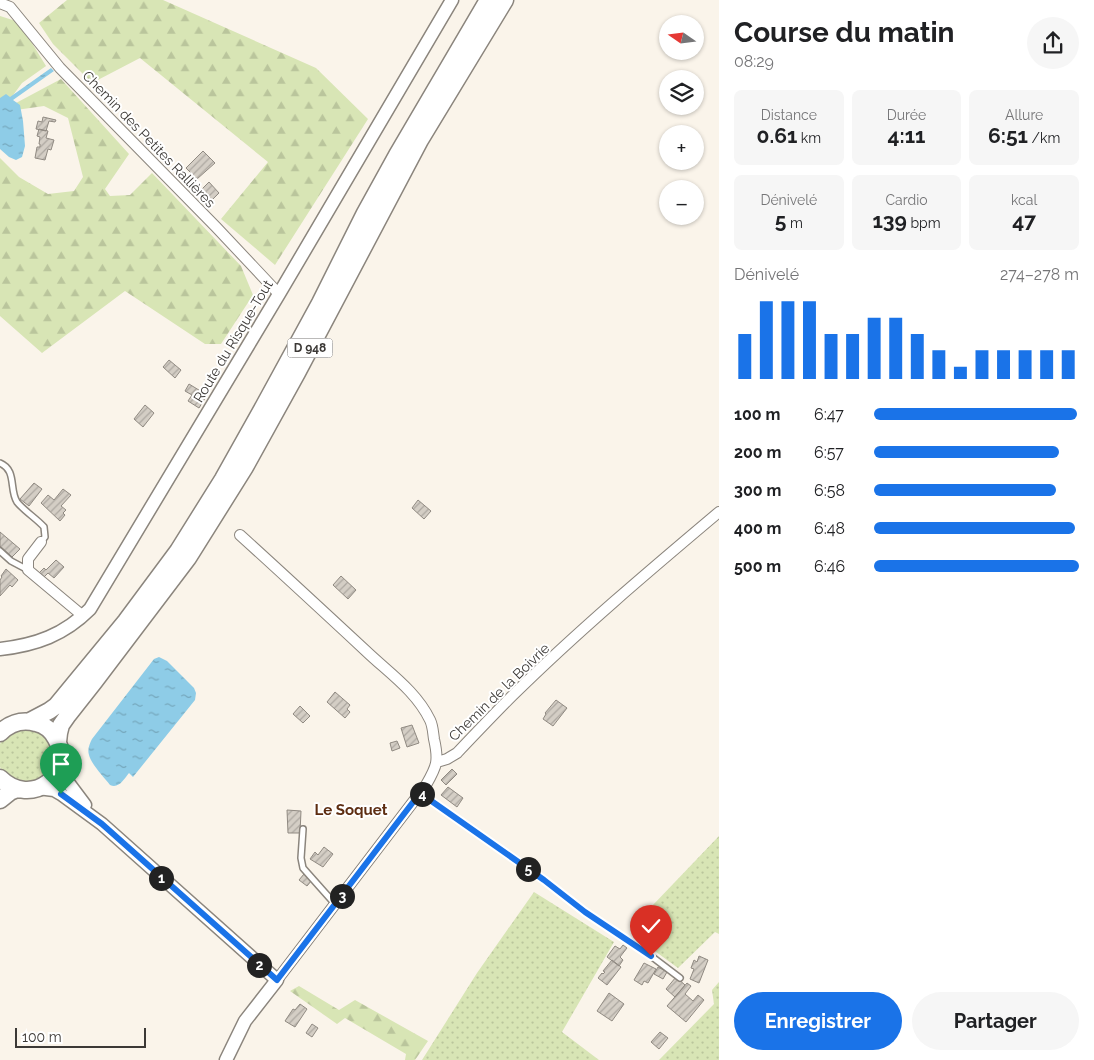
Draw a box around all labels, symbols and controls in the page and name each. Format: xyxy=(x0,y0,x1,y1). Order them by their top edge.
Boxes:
north arrow xyxy=(659,15,704,60)
map controls xyxy=(659,15,704,225)
text: Course du matin xyxy=(734,16,954,49)
button: share xyxy=(1027,17,1079,69)
text: 08:29 xyxy=(734,52,774,71)
street label: Chemin des Petites Rallières xyxy=(79,67,219,211)
button: layers xyxy=(659,70,704,115)
text: Distance xyxy=(761,107,817,123)
text: Durée xyxy=(887,107,926,123)
text: Allure xyxy=(1005,107,1043,123)
text: 0.61 xyxy=(757,123,797,148)
text: 4:11 xyxy=(888,123,925,148)
text: 6:51 xyxy=(988,123,1028,148)
button: + xyxy=(659,125,704,170)
text: km xyxy=(797,130,821,146)
text: /km xyxy=(1028,130,1060,146)
button: − xyxy=(659,180,704,225)
text: Dénivelé xyxy=(760,192,817,208)
text: Cardio xyxy=(885,192,928,208)
text: kcal xyxy=(1011,192,1037,208)
text: 5 xyxy=(775,208,786,233)
text: 139 xyxy=(872,208,907,233)
text: 47 xyxy=(1012,208,1036,233)
text: m xyxy=(786,215,803,231)
text: bpm xyxy=(907,215,941,231)
text: Dénivelé xyxy=(734,265,799,284)
text: 274–278 m xyxy=(1000,265,1079,284)
street label: Route du Risque-Tout xyxy=(190,277,276,405)
road number: D 948 xyxy=(288,338,332,358)
text: 100 m xyxy=(734,405,780,424)
text: 6:47 xyxy=(814,405,844,424)
text: 200 m xyxy=(734,443,781,462)
text: 6:57 xyxy=(814,443,844,462)
text: 300 m xyxy=(734,481,781,500)
text: 6:58 xyxy=(814,481,845,500)
text: 400 m xyxy=(734,519,782,538)
text: 6:48 xyxy=(814,519,845,538)
text: 500 m xyxy=(734,557,781,576)
text: 6:46 xyxy=(814,557,845,576)
street label: Chemin de la Boivrie xyxy=(445,640,553,744)
pin xyxy=(40,743,82,794)
icon: arrive xyxy=(47,750,75,778)
pin: 4 xyxy=(410,782,434,806)
text: 4 xyxy=(419,786,427,802)
district label: Le Soquet xyxy=(314,801,388,819)
pin: 5 xyxy=(516,856,540,882)
text: 5 xyxy=(525,861,532,877)
pin: 1 xyxy=(148,866,174,890)
text: 1 xyxy=(158,870,165,886)
pin: 3 xyxy=(330,884,354,908)
text: 3 xyxy=(339,888,346,904)
pin xyxy=(630,905,672,956)
icon: check xyxy=(637,912,665,940)
pin: 2 xyxy=(246,952,272,978)
text: 2 xyxy=(256,957,263,973)
button: Enregistrer xyxy=(734,992,902,1050)
button: Partager xyxy=(912,992,1079,1050)
scale bar xyxy=(15,1025,146,1048)
text: 100 m xyxy=(22,1029,62,1045)

